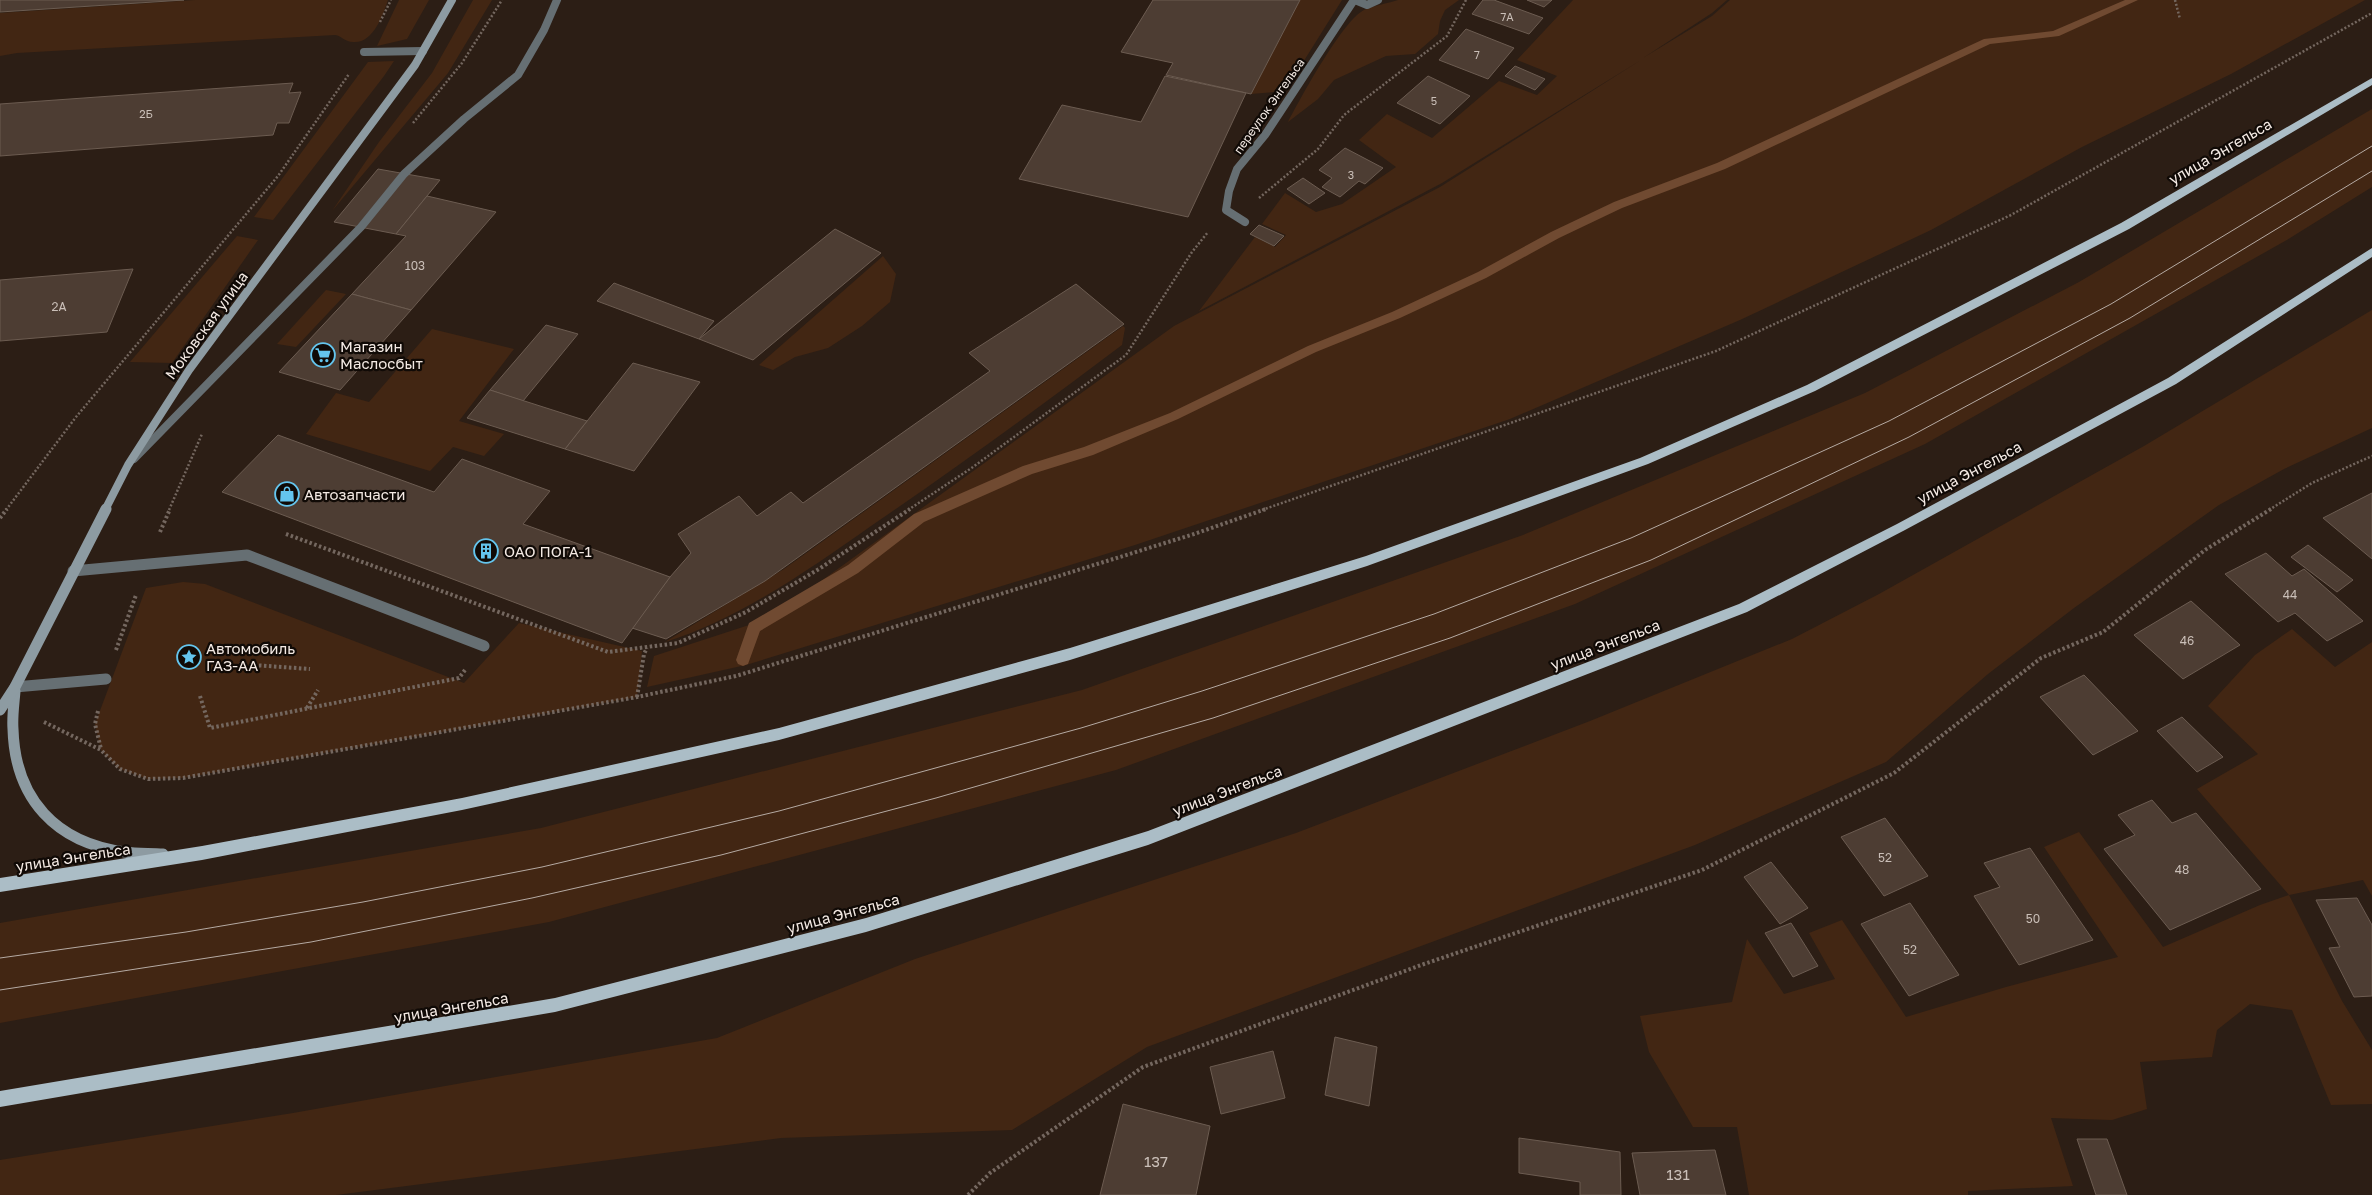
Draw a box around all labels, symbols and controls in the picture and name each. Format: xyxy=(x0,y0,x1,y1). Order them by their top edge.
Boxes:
house number: 7А xyxy=(1500,10,1514,23)
house number: 7 xyxy=(1474,48,1480,61)
street label: переулок Энгельса xyxy=(1230,55,1308,157)
house number: 5 xyxy=(1431,94,1437,107)
house number: 2Б xyxy=(139,107,153,120)
street label: улица Энгельса xyxy=(2165,114,2275,188)
house number: 3 xyxy=(1348,168,1354,181)
house number: 103 xyxy=(405,258,425,273)
street label: Моковская улица xyxy=(161,267,251,383)
house number: 2А xyxy=(51,299,67,314)
place label: Магазин Маслосбыт xyxy=(340,337,423,372)
supermarket icon: Магазин Маслосбыт xyxy=(310,342,336,368)
street label: улица Энгельса xyxy=(1914,437,2024,507)
shop icon: Автозапчасти xyxy=(274,481,300,507)
place label: Автозапчасти xyxy=(304,485,405,503)
building icon: ОАО ПОГА-1 xyxy=(473,538,499,564)
place label: ОАО ПОГА-1 xyxy=(504,542,592,560)
house number: 44 xyxy=(2283,587,2297,602)
street label: улица Энгельса xyxy=(1548,615,1662,673)
house number: 46 xyxy=(2180,633,2194,648)
place label: Автомобиль ГАЗ-АА xyxy=(206,639,295,674)
place icon: Автомобиль ГАЗ-АА xyxy=(176,644,202,670)
street label: улица Энгельса xyxy=(1170,761,1284,819)
street label: улица Энгельса xyxy=(14,839,132,875)
house number: 52 xyxy=(1878,850,1892,865)
house number: 48 xyxy=(2175,862,2189,877)
street label: улица Энгельса xyxy=(785,889,901,937)
house number: 50 xyxy=(2026,911,2040,926)
house number: 52 xyxy=(1903,942,1917,957)
street label: улица Энгельса xyxy=(392,988,510,1026)
house number: 137 xyxy=(1144,1152,1168,1170)
house number: 131 xyxy=(1666,1165,1690,1183)

